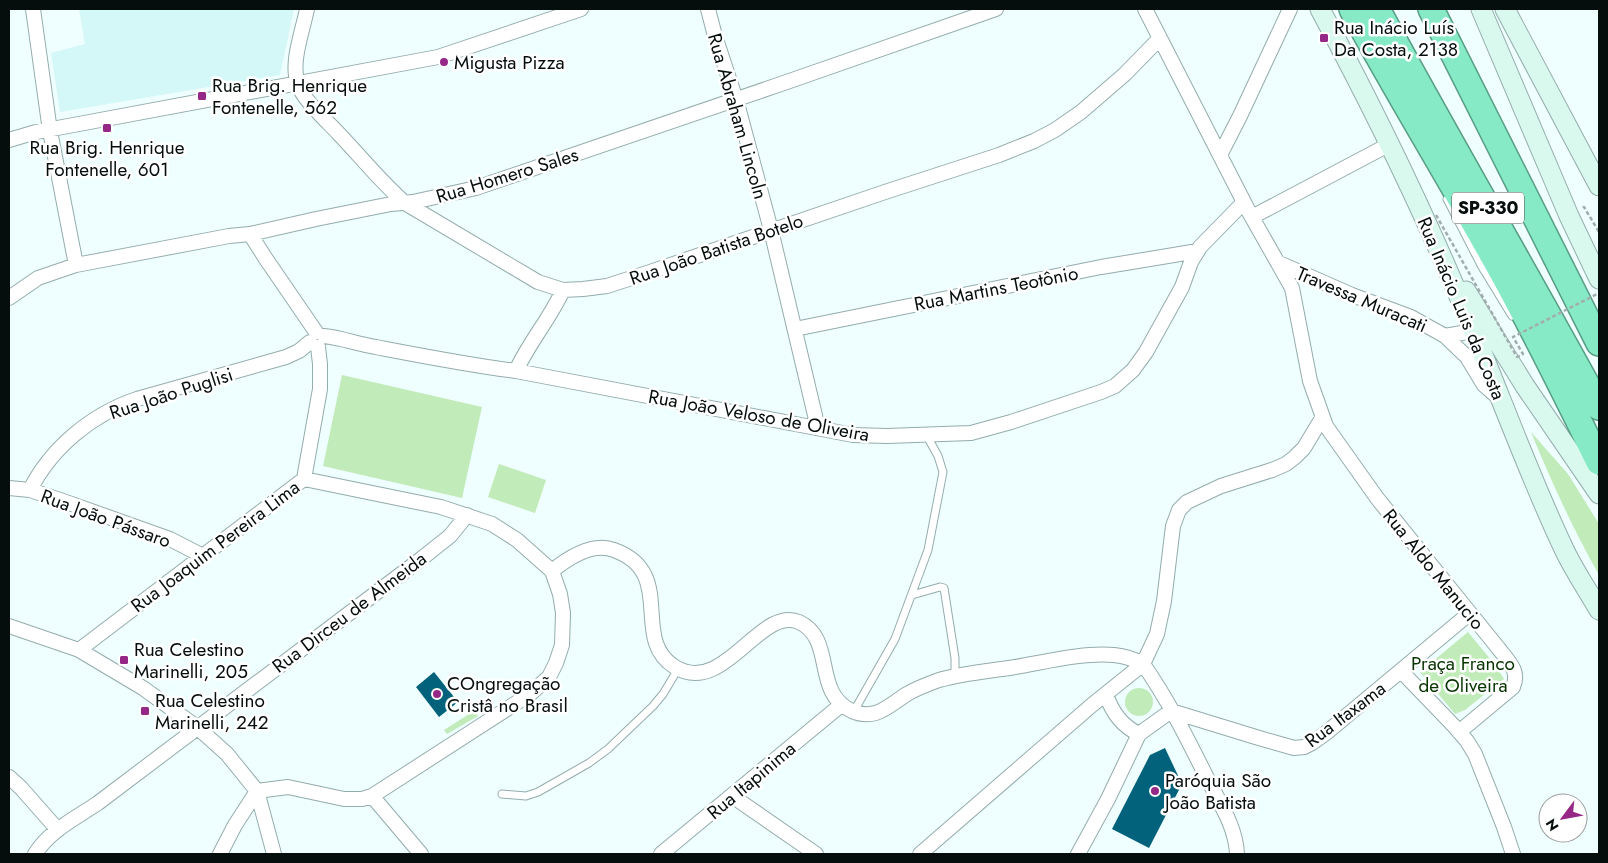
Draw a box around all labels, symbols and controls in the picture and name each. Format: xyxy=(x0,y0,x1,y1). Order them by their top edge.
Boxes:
place label: Rua Inácio Luís Da Costa, 2138 xyxy=(1334,14,1458,63)
street label: Rua Abraham Lincoln xyxy=(701,30,774,202)
marker: Rua Inácio Luís Da Costa, 2138 xyxy=(1318,32,1330,44)
place label: Migusta Pizza xyxy=(454,49,565,76)
marker: Migusta Pizza xyxy=(438,56,450,68)
place label: Rua Brig. Henrique Fontenelle, 562 xyxy=(212,72,367,121)
marker: Rua Brig. Henrique Fontenelle, 562 xyxy=(196,90,208,102)
marker: Rua Brig. Henrique Fontenelle, 601 xyxy=(101,122,113,134)
place label: Rua Brig. Henrique Fontenelle, 601 xyxy=(29,134,185,183)
street label: Rua Homero Sales xyxy=(433,141,582,210)
road number: SP-330 xyxy=(1452,192,1524,224)
street label: Rua João Batista Botelo xyxy=(626,207,807,292)
street label: Rua Inácio Luis da Costa xyxy=(1411,213,1512,404)
street label: Rua Martins Teotônio xyxy=(912,259,1080,318)
street label: Travessa Muracati xyxy=(1292,260,1431,339)
street label: Rua João Puglisi xyxy=(106,361,236,426)
street label: Rua João Veloso de Oliveira xyxy=(646,383,872,448)
street label: Rua Joaquim Pereira Lima xyxy=(125,474,305,619)
street label: Rua João Pássaro xyxy=(37,482,175,554)
street label: Rua Aldo Manucio xyxy=(1377,503,1491,635)
street label: Rua Dirceu de Almeida xyxy=(267,545,432,679)
place label: Rua Celestino Marinelli, 205 xyxy=(134,636,248,685)
park label: Praça Franco de Oliveira xyxy=(1411,650,1515,699)
marker: Rua Celestino Marinelli, 205 xyxy=(118,654,130,666)
place label: COngregação Cristâ no Brasil xyxy=(447,670,568,719)
street label: Rua Itaxama xyxy=(1299,675,1391,754)
place label: Rua Celestino Marinelli, 242 xyxy=(155,687,269,736)
marker: COngregação Cristâ no Brasil xyxy=(431,688,443,700)
marker: Rua Celestino Marinelli, 242 xyxy=(139,705,151,717)
street label: Rua Itapinima xyxy=(701,735,802,826)
place label: Paróquia São João Batista xyxy=(1162,767,1271,816)
marker: Paróquia São João Batista xyxy=(1149,785,1161,797)
north arrow xyxy=(1538,793,1588,843)
text: N xyxy=(1541,815,1563,835)

